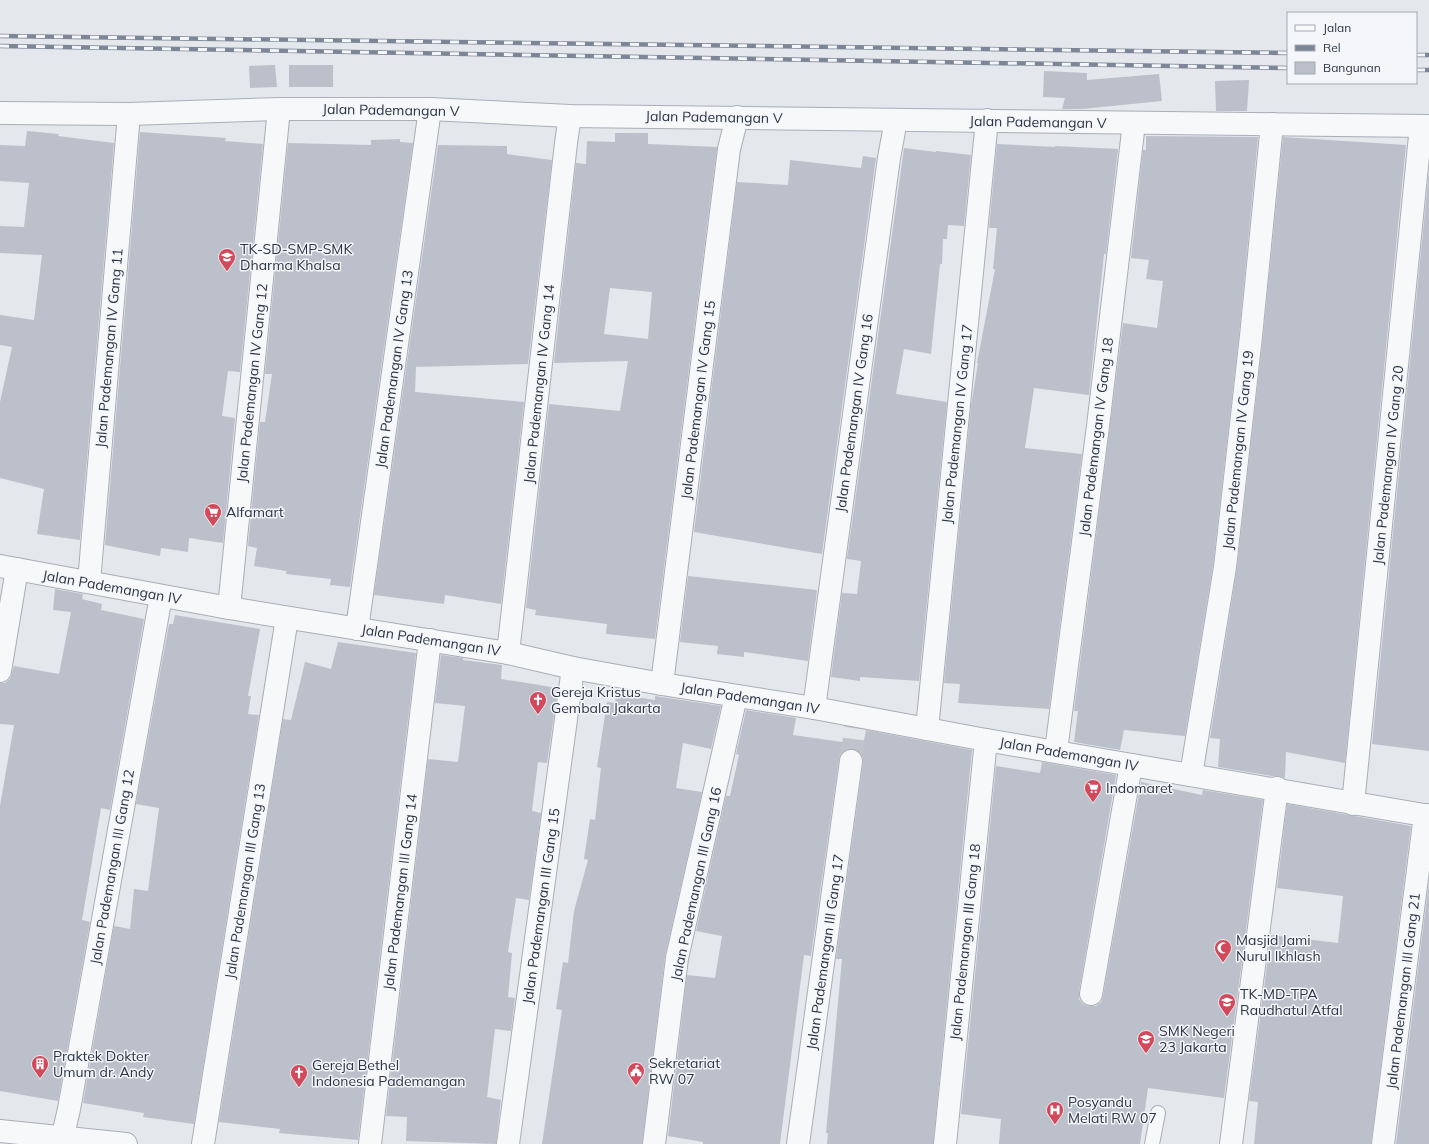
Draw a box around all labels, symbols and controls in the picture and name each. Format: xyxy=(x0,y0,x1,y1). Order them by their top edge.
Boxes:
legend xyxy=(1287,12,1417,84)
text: Jalan xyxy=(1323,20,1351,35)
text: Rel xyxy=(1323,40,1341,55)
text: Bangunan xyxy=(1323,60,1381,75)
street label: Jalan Pademangan V xyxy=(322,100,460,120)
street label: Jalan Pademangan V xyxy=(645,107,783,127)
street label: Jalan Pademangan V xyxy=(969,112,1107,132)
place label: TK-SD-SMP-SMK Dharma Khalsa xyxy=(240,240,353,274)
school or university icon: TK-SD-SMP-SMK Dharma Khalsa xyxy=(217,247,237,272)
street label: Jalan Pademangan IV Gang 11 xyxy=(91,248,127,448)
street label: Jalan Pademangan IV Gang 13 xyxy=(371,269,417,469)
street label: Jalan Pademangan IV Gang 12 xyxy=(233,283,271,483)
street label: Jalan Pademangan IV Gang 14 xyxy=(520,283,558,484)
street label: Jalan Pademangan IV Gang 15 xyxy=(677,300,719,500)
street label: Jalan Pademangan IV Gang 16 xyxy=(831,313,877,513)
street label: Jalan Pademangan IV Gang 17 xyxy=(938,324,976,524)
street label: Jalan Pademangan IV Gang 18 xyxy=(1075,337,1117,537)
street label: Jalan Pademangan IV Gang 19 xyxy=(1219,350,1257,550)
street label: Jalan Pademangan IV Gang 20 xyxy=(1369,365,1407,565)
supermarket icon: Alfamart xyxy=(203,502,223,527)
place label: Alfamart xyxy=(226,503,284,521)
street label: Jalan Pademangan IV xyxy=(41,566,183,608)
street label: Jalan Pademangan IV xyxy=(360,620,502,660)
street label: Jalan Pademangan IV xyxy=(679,678,821,718)
place label: Gereja Kristus Gembala Jakarta xyxy=(551,683,661,717)
church icon: Gereja Kristus Gembala Jakarta xyxy=(528,690,548,715)
street label: Jalan Pademangan IV xyxy=(998,733,1140,775)
street label: Jalan Pademangan III Gang 12 xyxy=(86,768,138,966)
supermarket icon: Indomaret xyxy=(1083,778,1103,803)
place label: Indomaret xyxy=(1106,779,1173,797)
street label: Jalan Pademangan III Gang 13 xyxy=(221,782,269,980)
street label: Jalan Pademangan III Gang 16 xyxy=(667,785,725,983)
street label: Jalan Pademangan III Gang 14 xyxy=(379,792,421,991)
street label: Jalan Pademangan III Gang 15 xyxy=(518,807,564,1005)
street label: Jalan Pademangan III Gang 18 xyxy=(946,843,984,1041)
street label: Jalan Pademangan III Gang 17 xyxy=(802,853,848,1051)
street label: Jalan Pademangan III Gang 21 xyxy=(1382,892,1424,1090)
place label: Masjid Jami Nurul Ikhlash xyxy=(1236,931,1321,965)
mosque icon: Masjid Jami Nurul Ikhlash xyxy=(1213,938,1233,963)
place label: TK-MD-TPA Raudhatul Atfal xyxy=(1240,985,1343,1019)
school or university icon: TK-MD-TPA Raudhatul Atfal xyxy=(1217,992,1237,1017)
place label: SMK Negeri 23 Jakarta xyxy=(1159,1022,1235,1056)
school or university icon: SMK Negeri 23 Jakarta xyxy=(1136,1029,1156,1054)
place label: Praktek Dokter Umum dr. Andy xyxy=(53,1047,154,1081)
building icon: Praktek Dokter Umum dr. Andy xyxy=(30,1054,50,1079)
place label: Sekretariat RW 07 xyxy=(649,1054,720,1088)
place label: Gereja Bethel Indonesia Pademangan xyxy=(312,1056,466,1090)
public building icon: Sekretariat RW 07 xyxy=(626,1061,646,1086)
church icon: Gereja Bethel Indonesia Pademangan xyxy=(289,1063,309,1088)
place label: Posyandu Melati RW 07 xyxy=(1068,1093,1157,1127)
hospital icon: Posyandu Melati RW 07 xyxy=(1045,1100,1065,1125)

